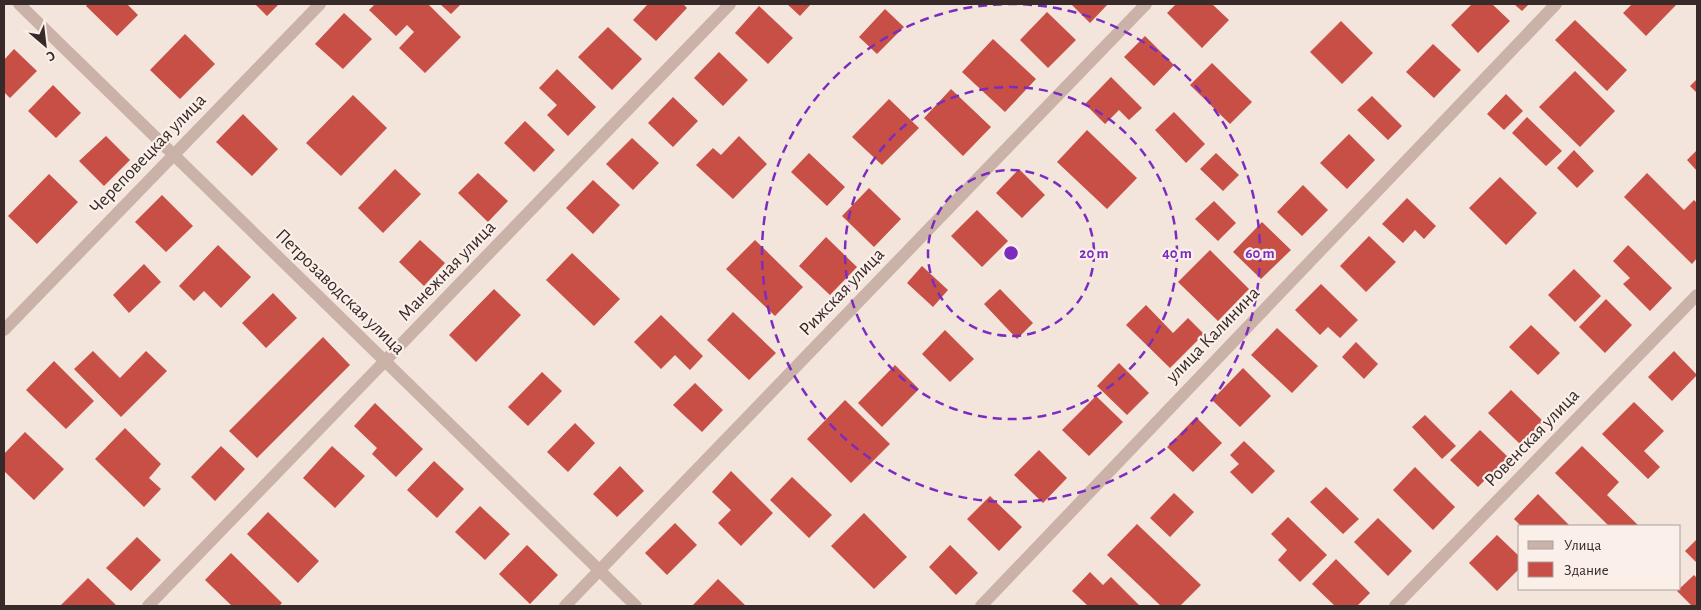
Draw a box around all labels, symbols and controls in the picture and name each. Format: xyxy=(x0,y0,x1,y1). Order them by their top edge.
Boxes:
north arrow xyxy=(20,20,70,70)
text: С xyxy=(44,48,57,64)
street label: Череповецкая улица xyxy=(86,90,210,218)
street label: Манежная улица xyxy=(395,217,500,325)
street label: Петрозаводская улица xyxy=(272,226,409,359)
street label: Рижская улица xyxy=(796,244,888,339)
centre of rings xyxy=(1002,244,1020,262)
text: 20 m xyxy=(1079,246,1109,261)
text: 40 m xyxy=(1162,246,1192,261)
text: 60 m xyxy=(1245,246,1275,261)
street label: улица Калинина xyxy=(1162,283,1264,387)
street label: Ровенская улица xyxy=(1481,385,1583,491)
legend xyxy=(1518,525,1681,590)
text: Улица xyxy=(1564,538,1601,553)
text: Здание xyxy=(1564,563,1609,578)

